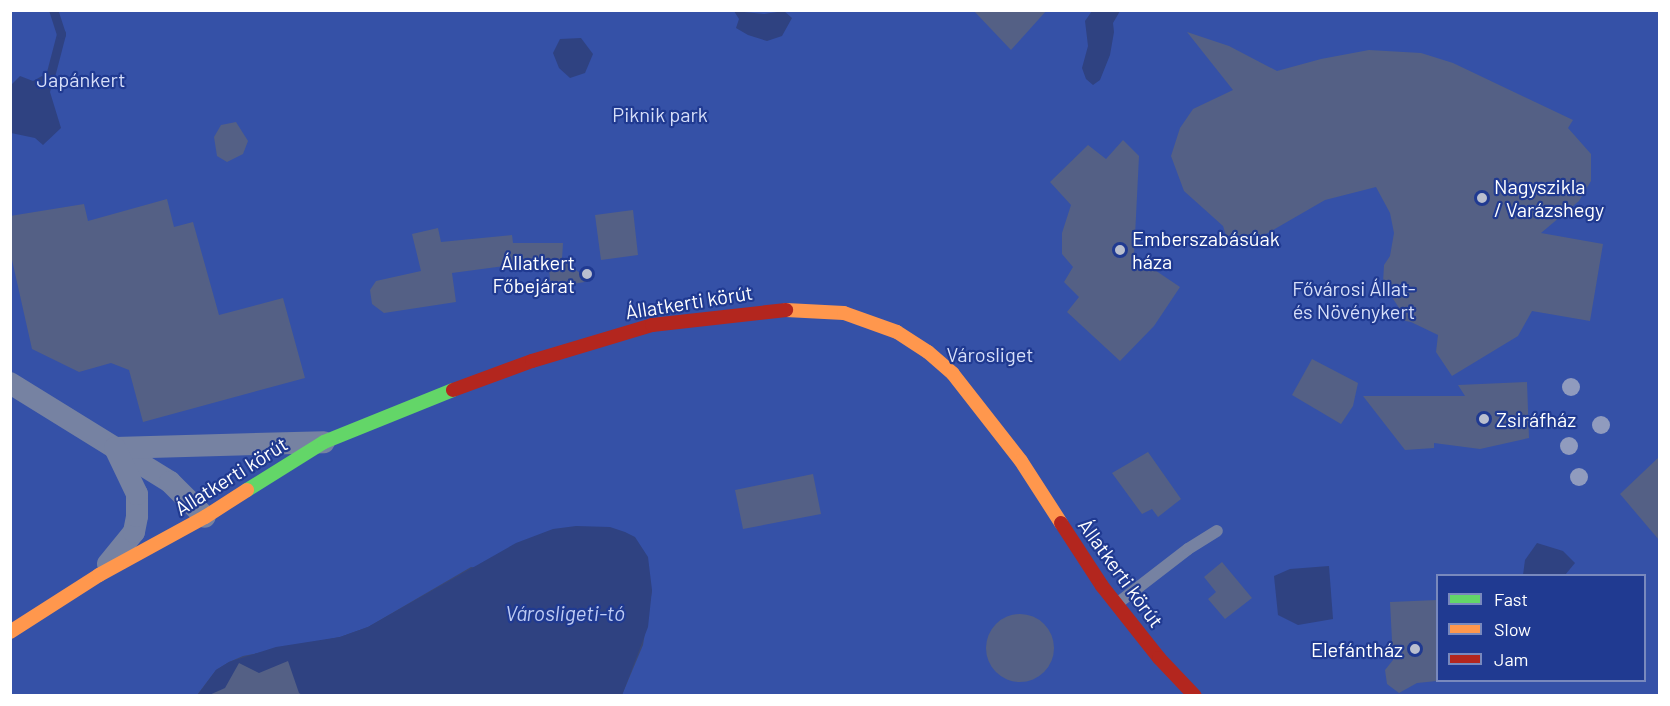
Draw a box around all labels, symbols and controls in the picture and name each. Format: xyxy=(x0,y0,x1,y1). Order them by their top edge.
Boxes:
park label: Japánkert xyxy=(37,67,125,91)
park label: Piknik park xyxy=(612,102,708,126)
place label: Nagyszikla / Varázshegy xyxy=(1494,174,1604,221)
marker: Nagyszikla / Varázshegy xyxy=(1475,191,1489,205)
place label: Emberszabásúak háza xyxy=(1132,226,1280,273)
marker: Emberszabásúak háza xyxy=(1113,243,1127,257)
place label: Állatkert Főbejárat xyxy=(493,250,575,297)
marker: Állatkert Főbejárat xyxy=(580,267,594,281)
park label: Fővárosi Állat- és Növénykert xyxy=(1292,276,1416,323)
street label: Állatkerti körút xyxy=(624,280,754,324)
park label: Városliget xyxy=(947,342,1033,366)
place label: Zsiráfház xyxy=(1496,407,1576,431)
marker: Zsiráfház xyxy=(1477,412,1491,426)
street label: Állatkerti körút xyxy=(170,432,292,520)
street label: Állatkerti körút xyxy=(1073,514,1169,632)
legend xyxy=(1436,574,1646,682)
text: Fast xyxy=(1494,588,1528,610)
water label: Városligeti-tó xyxy=(505,600,625,626)
text: Slow xyxy=(1494,618,1531,640)
place label: Elefántház xyxy=(1311,637,1403,661)
marker: Elefántház xyxy=(1408,642,1422,656)
text: Jam xyxy=(1494,648,1528,670)

